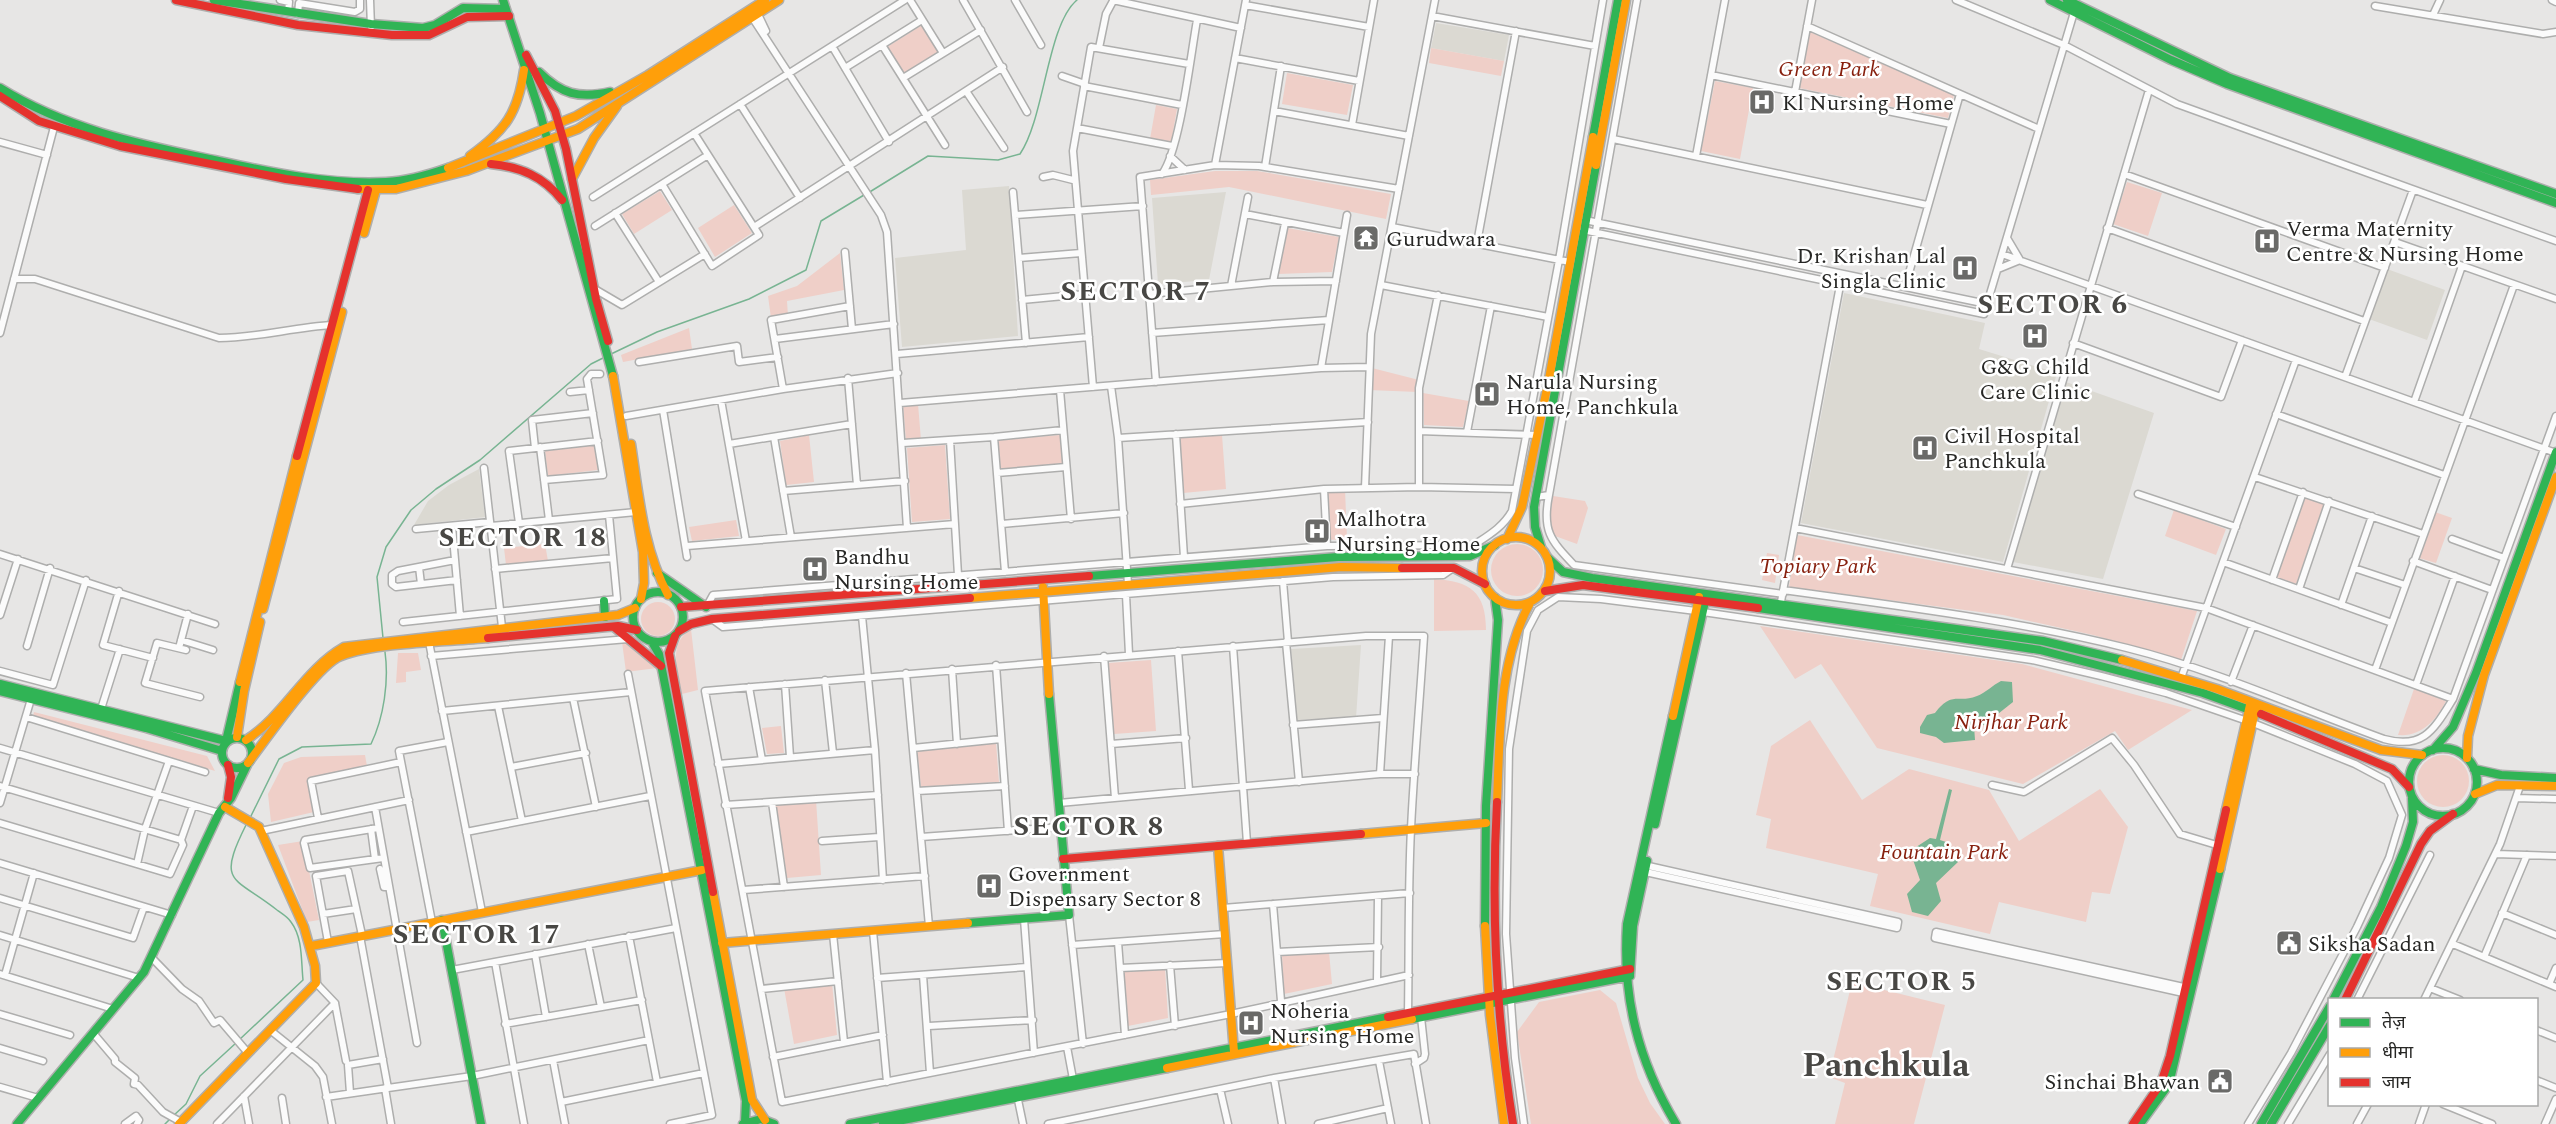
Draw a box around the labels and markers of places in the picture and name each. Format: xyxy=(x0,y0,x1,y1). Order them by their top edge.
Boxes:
hospital icon: Kl Nursing Home xyxy=(1747,87,1777,117)
place label: Kl Nursing Home xyxy=(1782,87,1954,120)
place label: Verma Maternity Centre & Nursing Home xyxy=(2286,213,2524,271)
temple icon: Gurudwara xyxy=(1351,223,1381,253)
place label: Gurudwara xyxy=(1386,223,1496,256)
hospital icon: Verma Maternity Centre & Nursing Home xyxy=(2252,226,2282,256)
place label: Dr. Krishan Lal Singla Clinic xyxy=(1797,240,1946,298)
hospital icon: Dr. Krishan Lal Singla Clinic xyxy=(1950,253,1980,283)
hospital icon: G&G Child Care Clinic xyxy=(2020,321,2050,351)
place label: G&G Child Care Clinic xyxy=(1979,351,2091,409)
place label: Narula Nursing Home, Panchkula xyxy=(1506,366,1679,424)
hospital icon: Narula Nursing Home, Panchkula xyxy=(1472,379,1502,409)
place label: Civil Hospital Panchkula xyxy=(1944,420,2080,478)
hospital icon: Civil Hospital Panchkula xyxy=(1910,433,1940,463)
place label: Malhotra Nursing Home xyxy=(1336,503,1481,561)
hospital icon: Malhotra Nursing Home xyxy=(1302,516,1332,546)
place label: Bandhu Nursing Home xyxy=(834,541,979,599)
hospital icon: Bandhu Nursing Home xyxy=(800,554,830,584)
place label: Government Dispensary Sector 8 xyxy=(1008,858,1201,916)
hospital icon: Government Dispensary Sector 8 xyxy=(974,871,1004,901)
public building icon: Siksha Sadan xyxy=(2274,928,2304,958)
place label: Siksha Sadan xyxy=(2308,928,2436,961)
place label: Noheria Nursing Home xyxy=(1270,995,1415,1053)
hospital icon: Noheria Nursing Home xyxy=(1236,1008,1266,1038)
place label: Sinchai Bhawan xyxy=(2044,1066,2200,1099)
public building icon: Sinchai Bhawan xyxy=(2205,1066,2235,1096)

